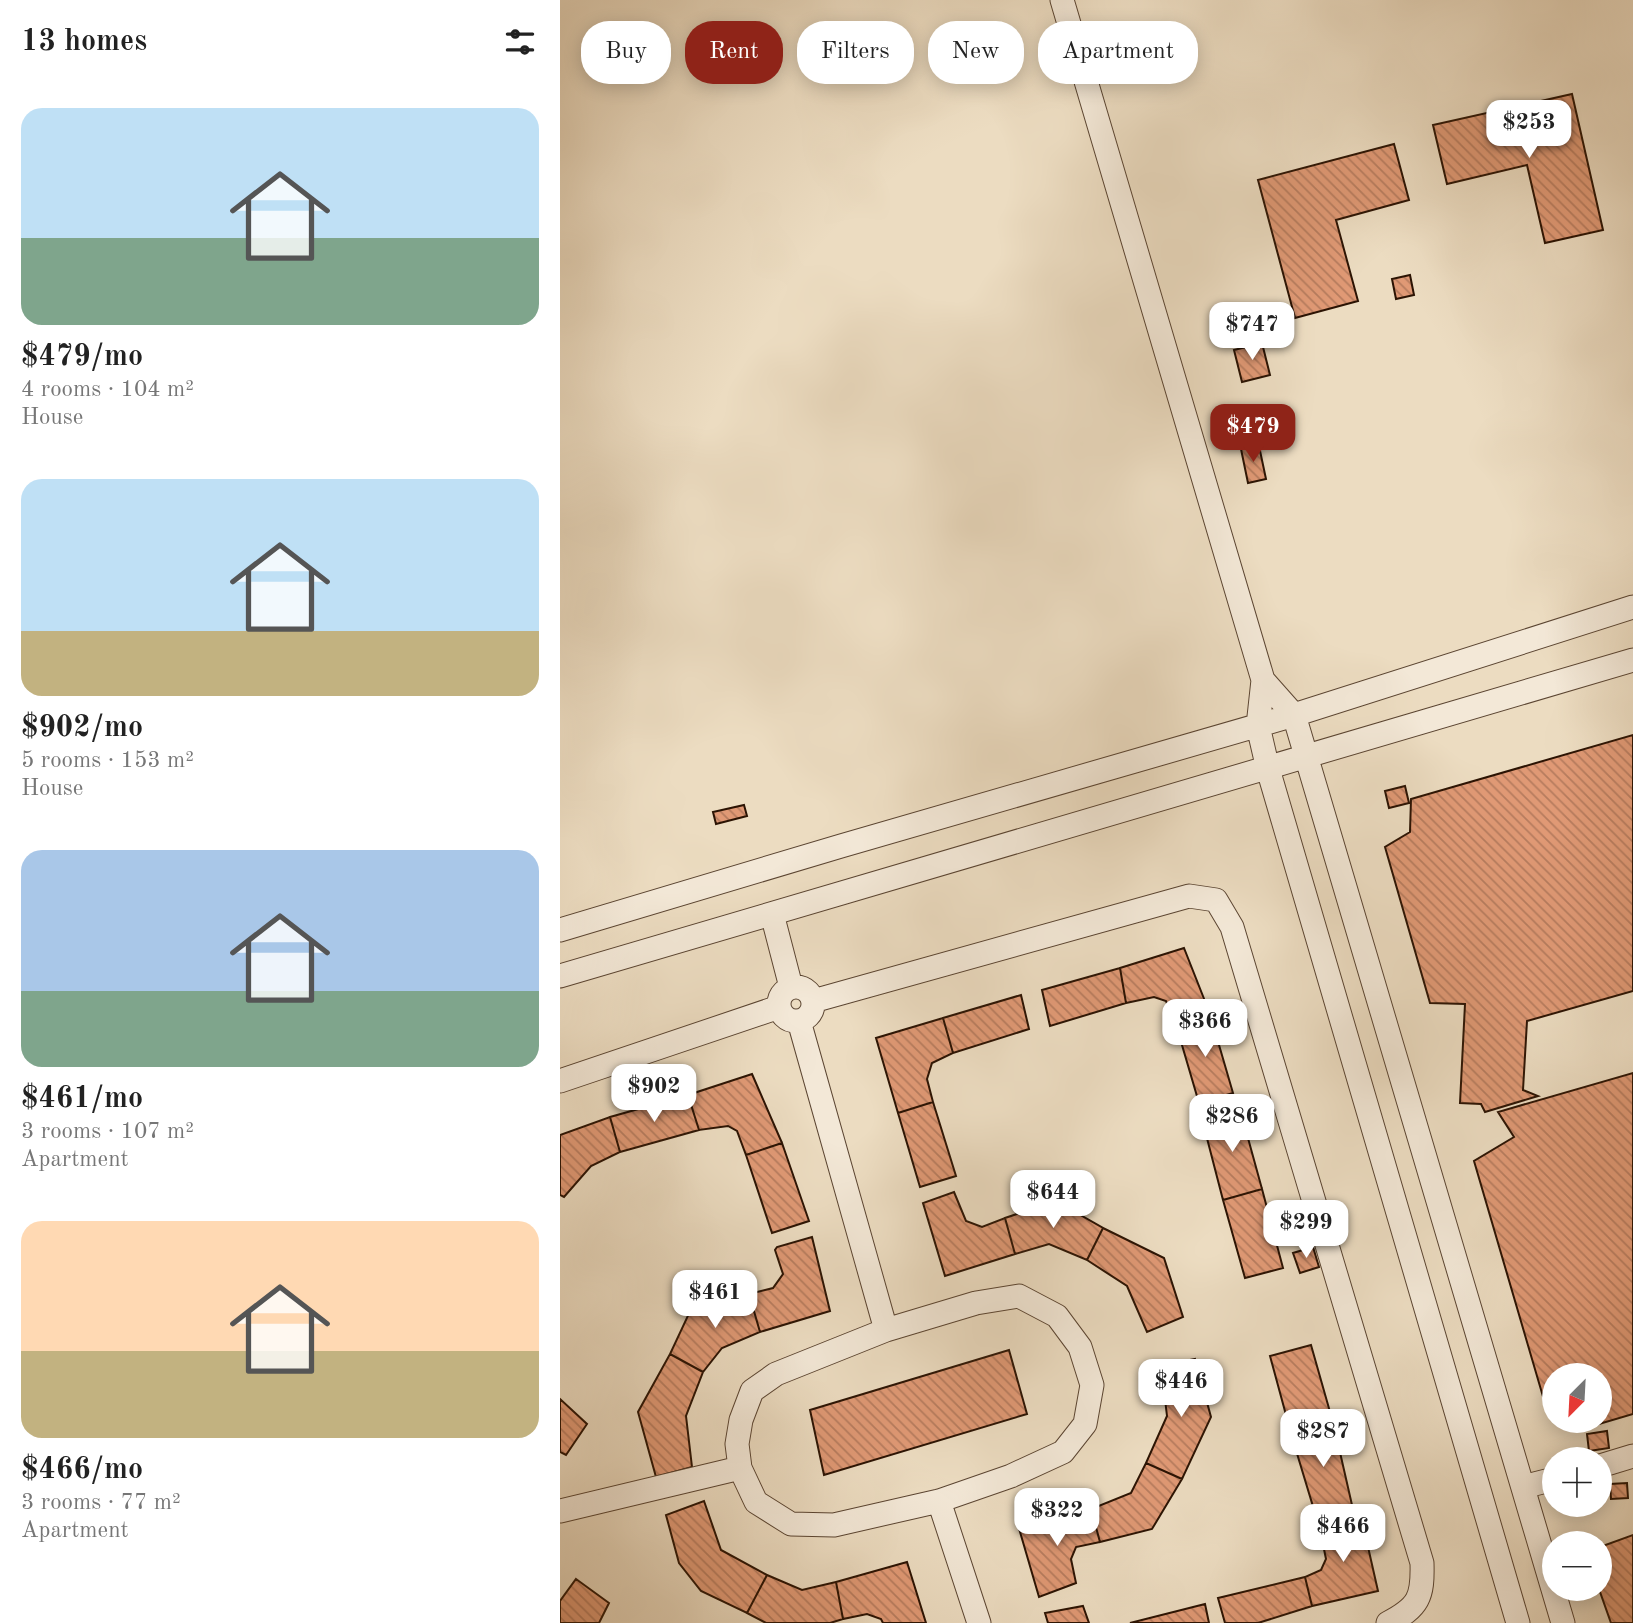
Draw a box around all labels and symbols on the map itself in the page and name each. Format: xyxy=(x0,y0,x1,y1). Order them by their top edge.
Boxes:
pin: $253 xyxy=(1488,100,1570,160)
pin: $747 xyxy=(1211,302,1293,362)
pin: $479 xyxy=(1212,405,1294,464)
pin: $366 xyxy=(1164,1000,1246,1059)
pin: $902 xyxy=(613,1064,695,1124)
pin: $286 xyxy=(1191,1094,1273,1154)
pin: $644 xyxy=(1012,1170,1094,1230)
pin: $299 xyxy=(1265,1200,1347,1260)
pin: $461 xyxy=(674,1270,756,1330)
pin: $446 xyxy=(1140,1360,1222,1419)
north arrow xyxy=(1542,1363,1612,1433)
pin: $287 xyxy=(1282,1410,1364,1469)
pin: $322 xyxy=(1016,1488,1098,1548)
pin: $466 xyxy=(1302,1504,1384,1564)

